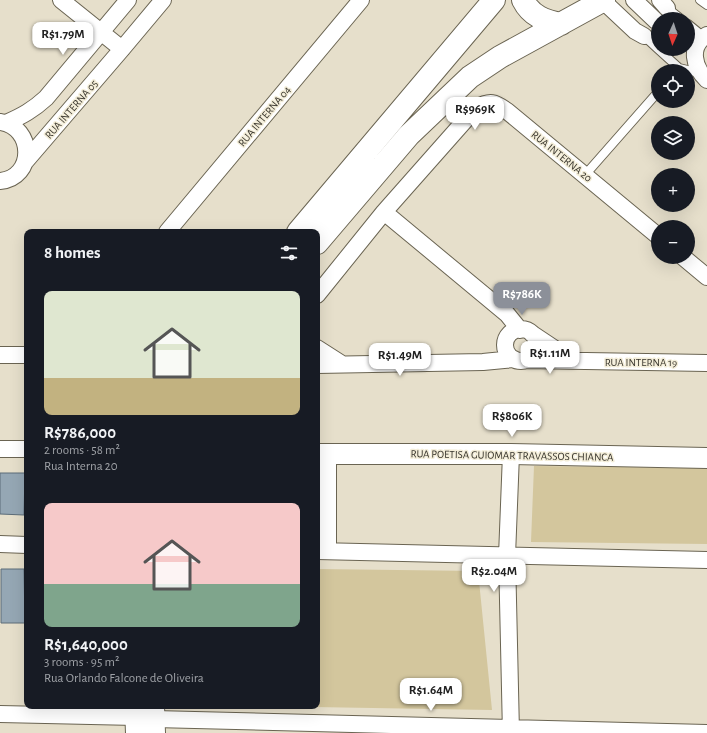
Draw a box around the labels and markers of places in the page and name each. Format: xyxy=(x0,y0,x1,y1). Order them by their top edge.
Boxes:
pin: R$1.79M xyxy=(26,22,100,56)
pin: R$969K xyxy=(442,97,508,131)
pin: R$786K xyxy=(489,282,555,316)
pin: R$1.11M xyxy=(513,341,587,375)
pin: R$1.49M xyxy=(363,343,437,377)
pin: R$806K xyxy=(479,404,545,438)
pin: R$2.04M xyxy=(457,559,531,593)
pin: R$1.64M xyxy=(394,678,468,712)

